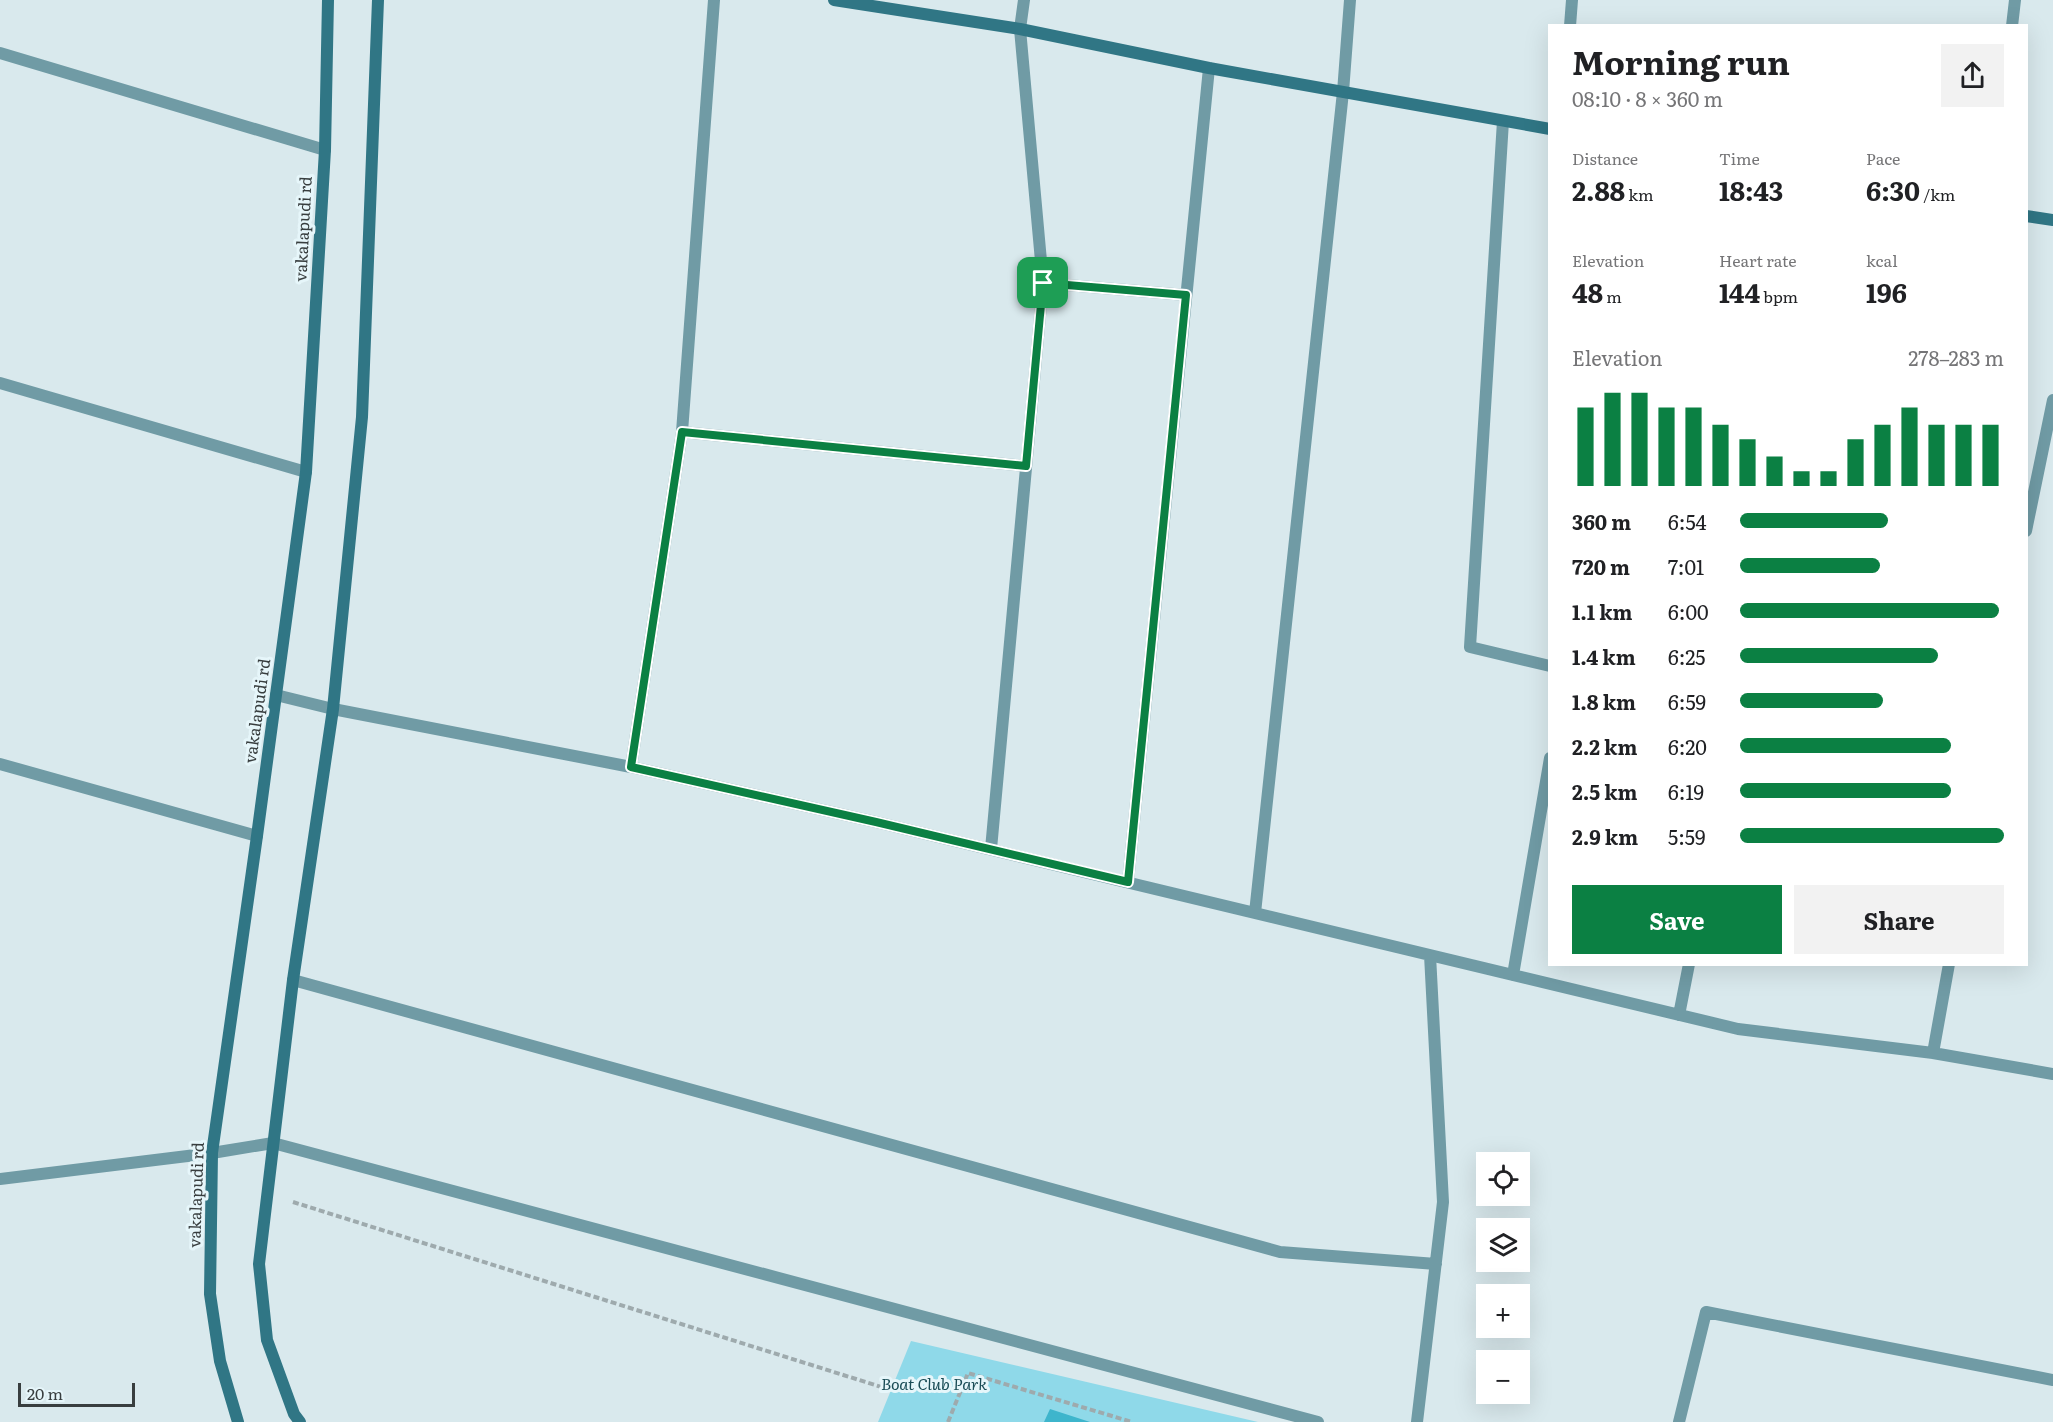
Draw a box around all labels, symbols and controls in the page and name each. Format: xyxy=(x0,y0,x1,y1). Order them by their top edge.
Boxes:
text: Morning run xyxy=(1572,36,1790,85)
button: share xyxy=(1941,44,2004,107)
text: 08:10 · 8 × 360 m xyxy=(1572,83,1723,113)
text: Distance xyxy=(1572,146,1638,170)
text: Time xyxy=(1719,146,1760,170)
text: Pace xyxy=(1866,146,1900,170)
text: 2.88 xyxy=(1572,170,1625,209)
text: 18:43 xyxy=(1719,170,1783,209)
text: 6:30 xyxy=(1866,170,1920,209)
street label: vakalapudi rd xyxy=(287,175,317,282)
text: km xyxy=(1625,182,1654,206)
text: /km xyxy=(1920,182,1955,206)
text: Elevation xyxy=(1572,248,1644,272)
text: Heart rate xyxy=(1719,248,1797,272)
text: kcal xyxy=(1866,248,1898,272)
pin xyxy=(1017,257,1068,308)
icon: arrive xyxy=(1026,266,1059,299)
text: 48 xyxy=(1572,272,1603,311)
text: 144 xyxy=(1719,272,1760,311)
text: 196 xyxy=(1866,272,1907,311)
text: m xyxy=(1603,284,1622,308)
text: bpm xyxy=(1760,284,1798,308)
text: Elevation xyxy=(1572,342,1662,372)
text: 278–283 m xyxy=(1908,342,2004,372)
text: 360 m xyxy=(1572,506,1631,536)
text: 6:54 xyxy=(1668,506,1707,536)
text: 720 m xyxy=(1572,551,1630,581)
text: 7:01 xyxy=(1668,551,1704,581)
text: 1.1 km xyxy=(1572,596,1632,626)
text: 6:00 xyxy=(1668,596,1709,626)
text: 1.4 km xyxy=(1572,641,1636,671)
text: 6:25 xyxy=(1668,641,1706,671)
street label: vakalapudi rd xyxy=(237,657,275,765)
text: 1.8 km xyxy=(1572,686,1636,716)
text: 6:59 xyxy=(1668,686,1706,716)
text: 2.2 km xyxy=(1572,731,1637,761)
text: 6:20 xyxy=(1668,731,1707,761)
text: 2.5 km xyxy=(1572,776,1638,806)
text: 6:19 xyxy=(1668,776,1704,806)
text: 2.9 km xyxy=(1572,821,1638,851)
text: 5:59 xyxy=(1668,821,1705,851)
button: Save xyxy=(1572,885,1782,954)
button: Share xyxy=(1794,885,2004,954)
street label: vakalapudi rd xyxy=(181,1142,209,1248)
map controls xyxy=(1476,1152,1530,1404)
button: locate xyxy=(1476,1152,1530,1206)
button: layers xyxy=(1476,1218,1530,1272)
button: + xyxy=(1476,1284,1530,1338)
button: − xyxy=(1476,1350,1530,1404)
park label: Boat Club Park xyxy=(881,1371,987,1395)
scale bar xyxy=(18,1380,135,1408)
text: 20 m xyxy=(27,1381,63,1405)

